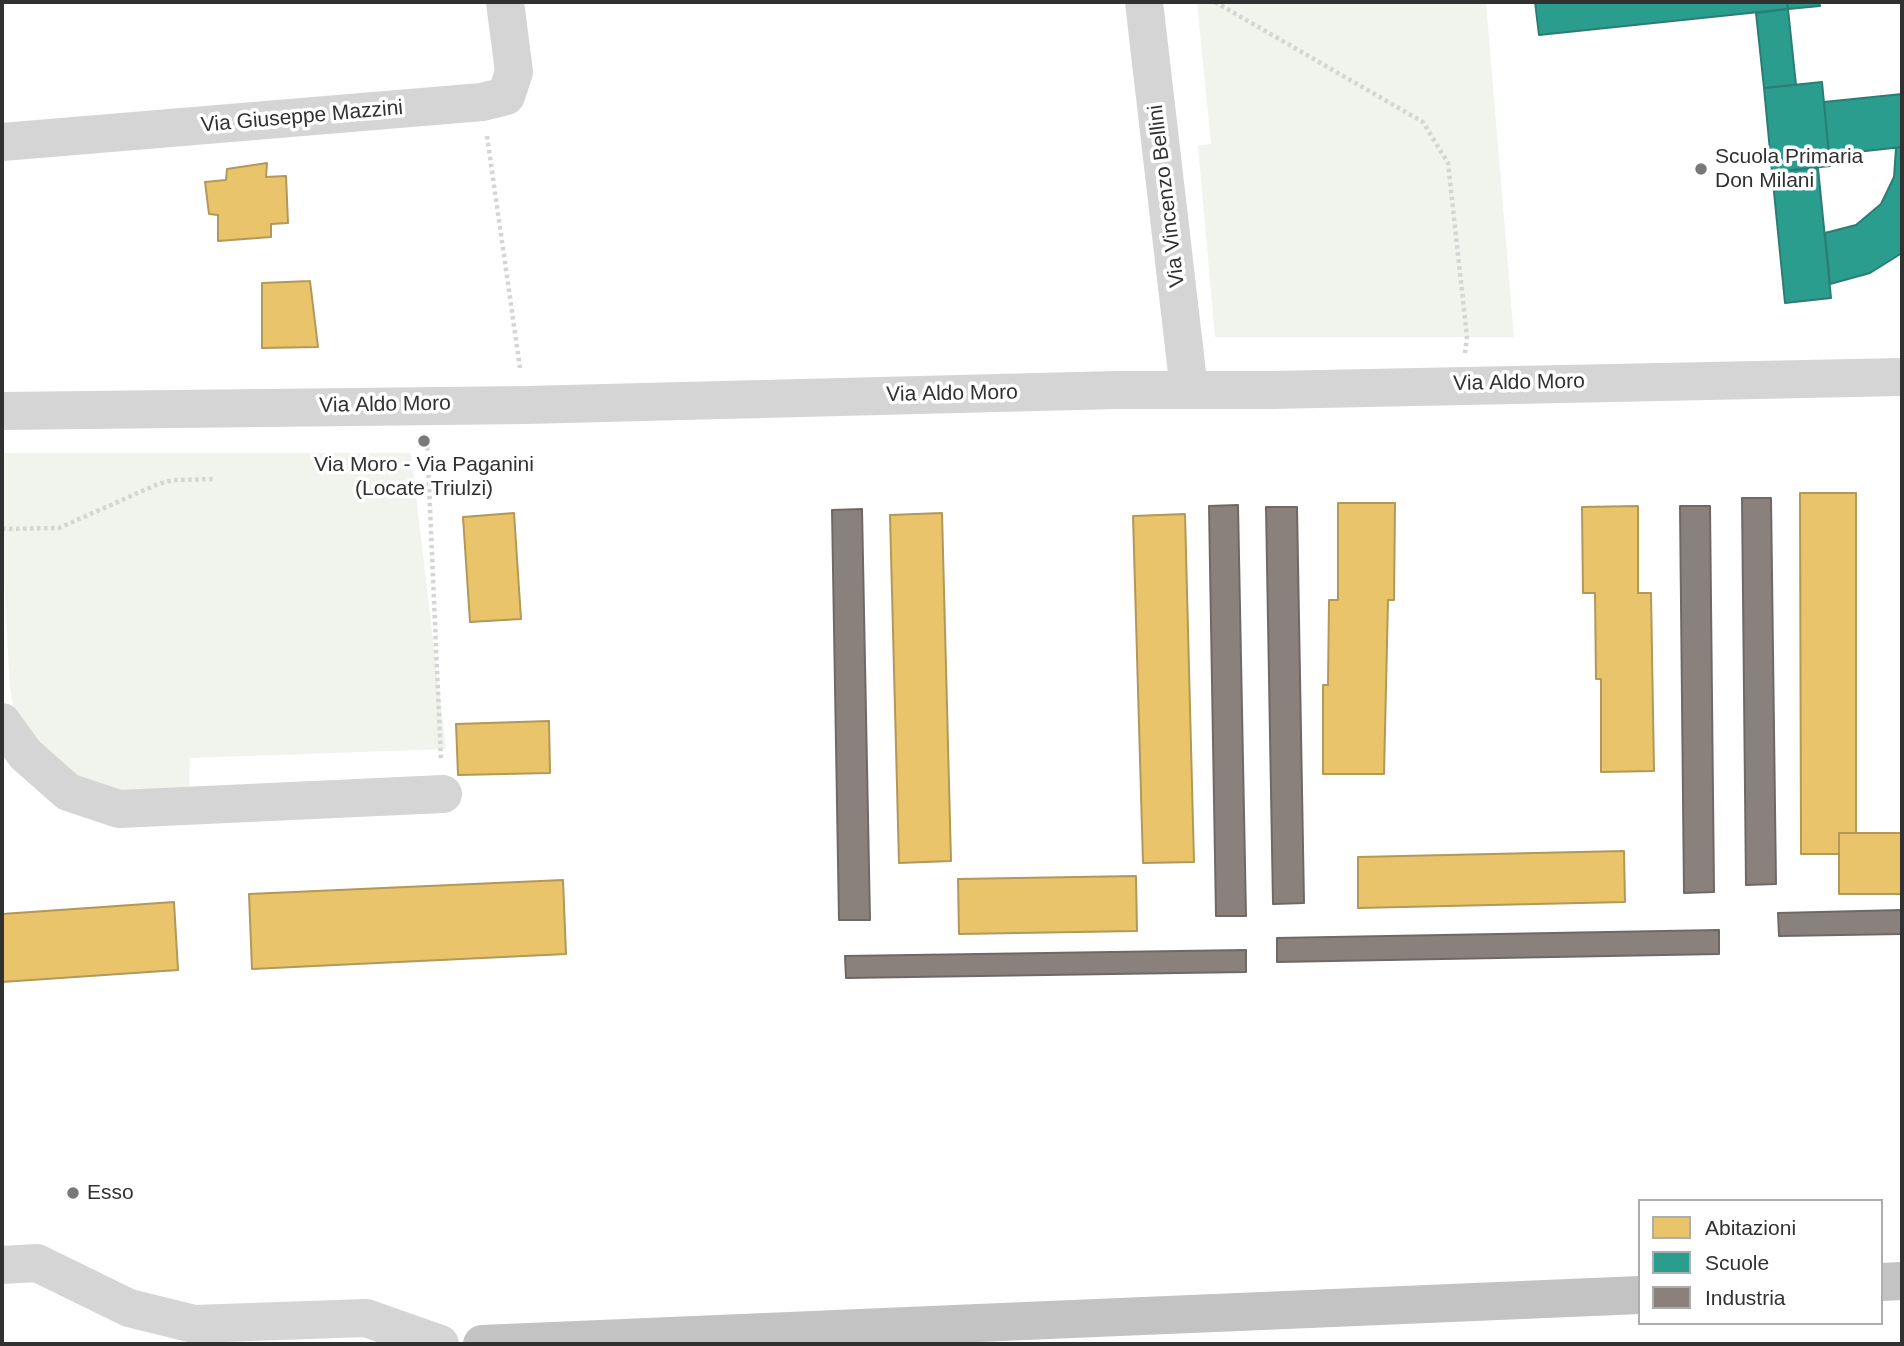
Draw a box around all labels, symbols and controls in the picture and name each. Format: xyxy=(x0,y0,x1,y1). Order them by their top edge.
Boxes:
street label: Via Giuseppe Mazzini xyxy=(200,96,404,138)
street label: Via Vincenzo Bellini xyxy=(1143,103,1191,289)
place label: Scuola Primaria Don Milani xyxy=(1715,144,1863,194)
marker: Scuola Primaria Don Milani xyxy=(1693,161,1709,177)
street label: Via Aldo Moro xyxy=(1453,369,1585,397)
street label: Via Aldo Moro xyxy=(886,380,1018,408)
street label: Via Aldo Moro xyxy=(319,391,451,419)
marker: Via Moro - Via Paganini (Locate Triulzi) xyxy=(416,433,432,449)
place label: Via Moro - Via Paganini (Locate Triulzi) xyxy=(314,452,534,502)
place label: Esso xyxy=(87,1180,134,1206)
marker: Esso xyxy=(65,1185,81,1201)
legend xyxy=(1638,1199,1883,1325)
text: Abitazioni xyxy=(1705,1216,1796,1239)
text: Scuole xyxy=(1705,1251,1769,1274)
text: Industria xyxy=(1705,1286,1786,1309)

